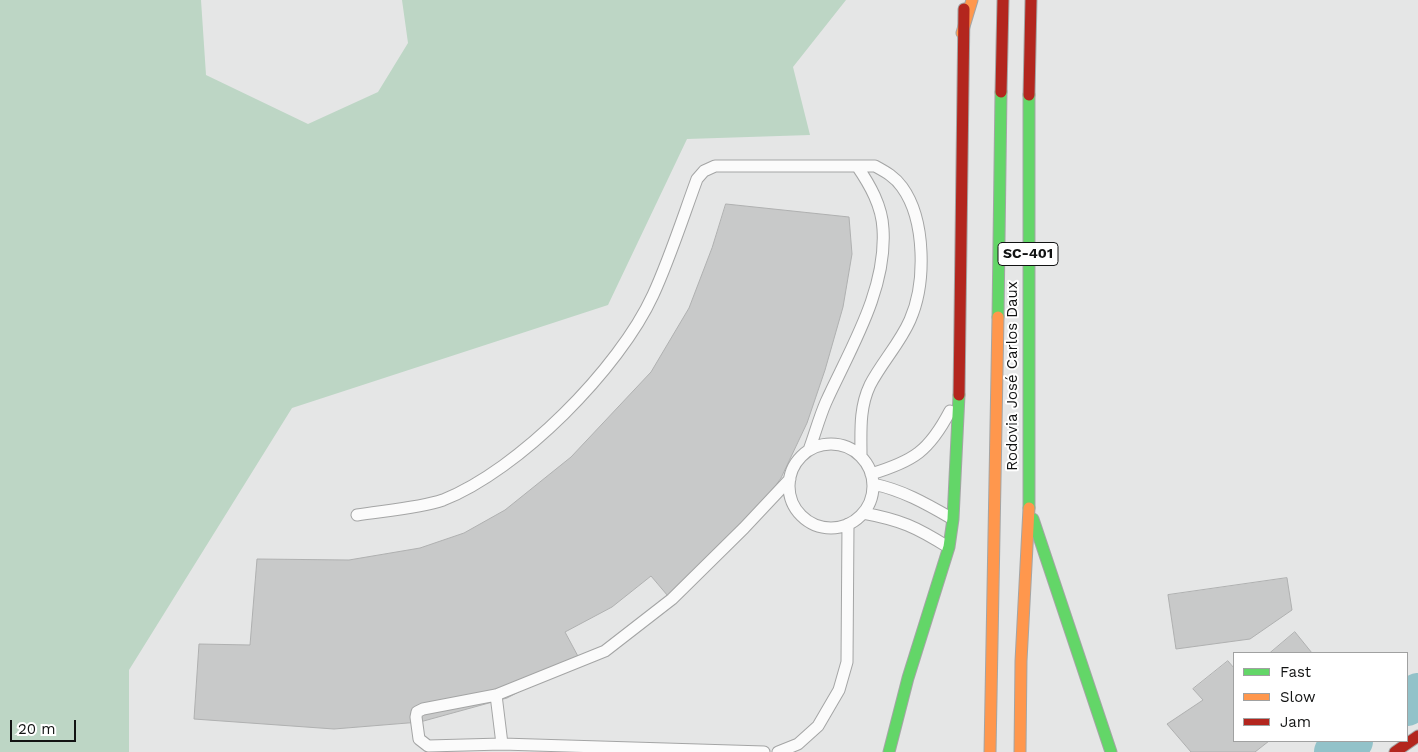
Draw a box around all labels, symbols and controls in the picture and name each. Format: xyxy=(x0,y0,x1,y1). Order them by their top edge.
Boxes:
road number: SC-401 xyxy=(998,242,1058,266)
street label: Rodovia José Carlos Daux xyxy=(1004,281,1022,471)
legend xyxy=(1233,652,1408,742)
text: Fast xyxy=(1280,663,1311,681)
text: Slow xyxy=(1280,688,1316,706)
scale bar xyxy=(12,710,79,742)
text: Jam xyxy=(1280,713,1311,731)
text: 20 m xyxy=(18,720,56,738)

